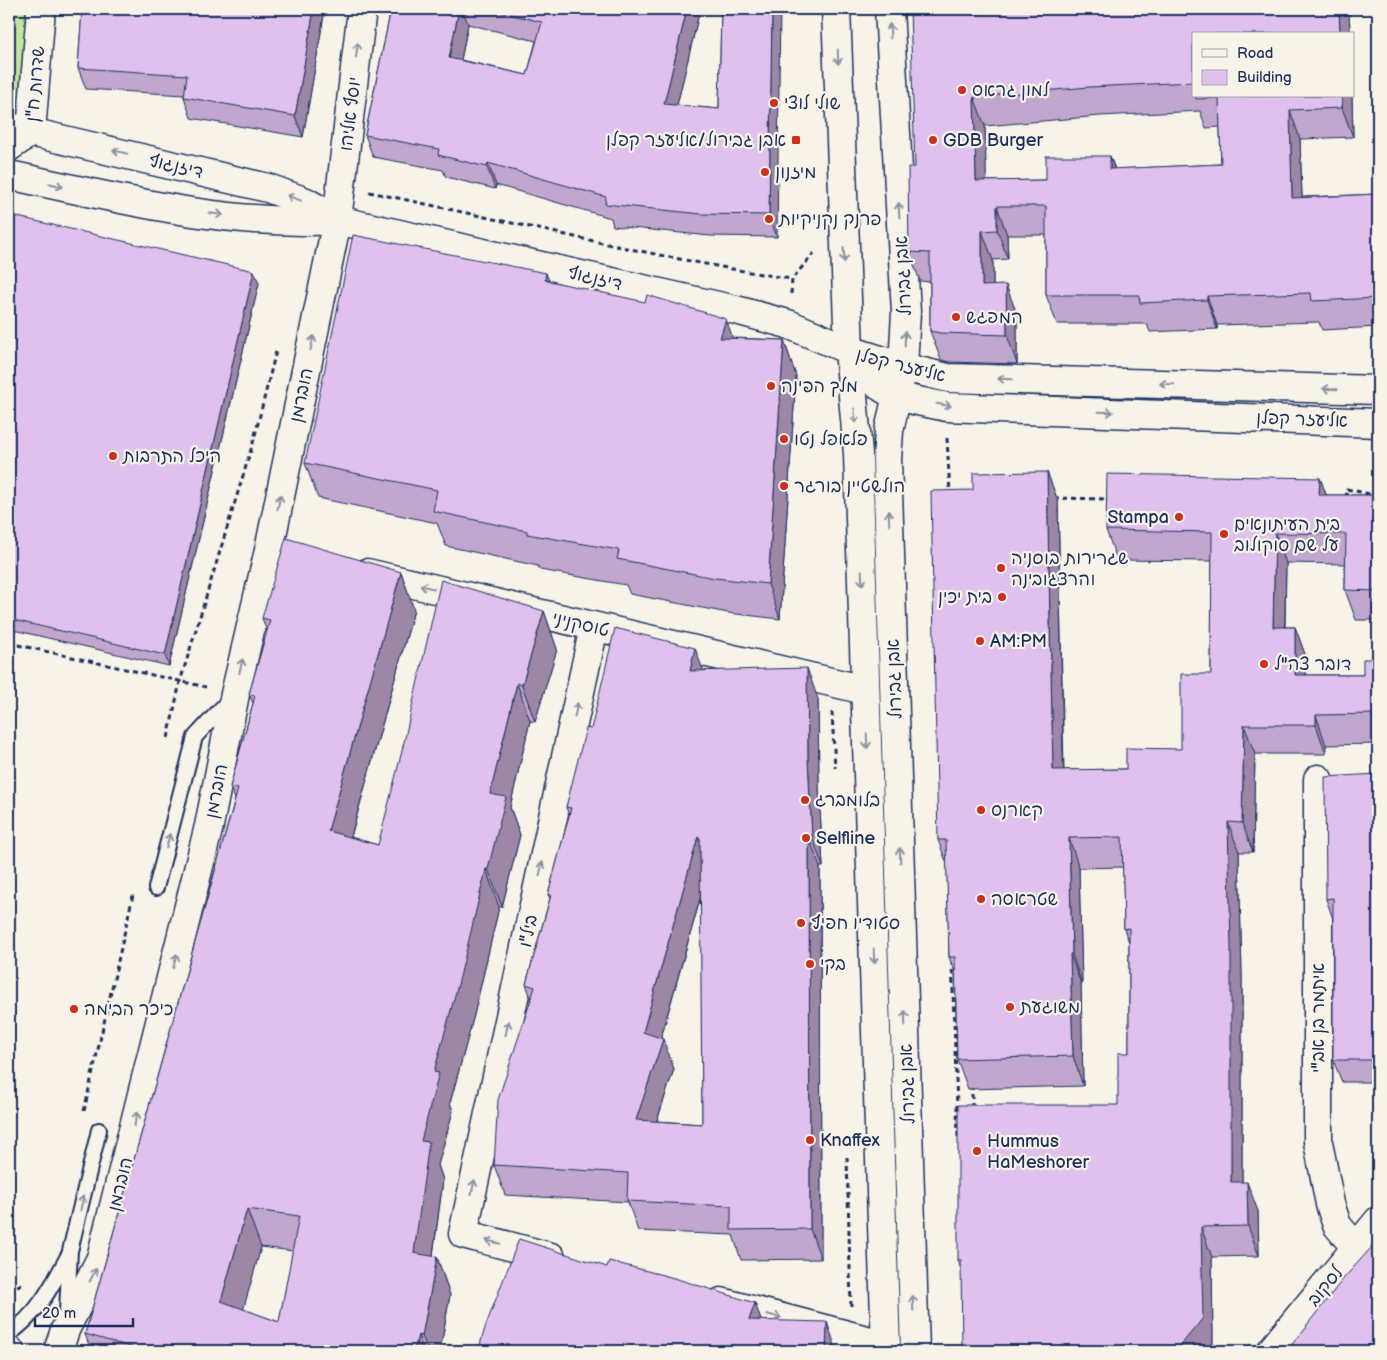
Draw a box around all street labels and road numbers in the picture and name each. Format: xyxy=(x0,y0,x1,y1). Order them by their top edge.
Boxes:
street label: שדרות ח"ן xyxy=(22,45,49,123)
street label: יוסף אליהו xyxy=(336,76,365,152)
street label: דיזנגוף xyxy=(147,150,205,183)
street label: אבן גבירול xyxy=(891,235,916,317)
street label: דיזנגוף xyxy=(566,262,624,295)
street label: אליעזר קפלן xyxy=(854,344,948,387)
street label: הוברמן xyxy=(285,366,317,424)
street label: אליעזר קפלן xyxy=(1256,407,1348,432)
street label: טוסקניני xyxy=(550,608,612,641)
street label: אבן גבירול xyxy=(883,638,906,719)
street label: הוברמן xyxy=(201,762,232,820)
street label: ביל"ו xyxy=(515,913,542,949)
street label: איתמר בן אב"י xyxy=(1308,963,1329,1073)
street label: אבן גבירול xyxy=(896,1043,919,1124)
street label: הוברמן xyxy=(104,1155,137,1213)
street label: לסקוב xyxy=(1303,1261,1349,1310)

